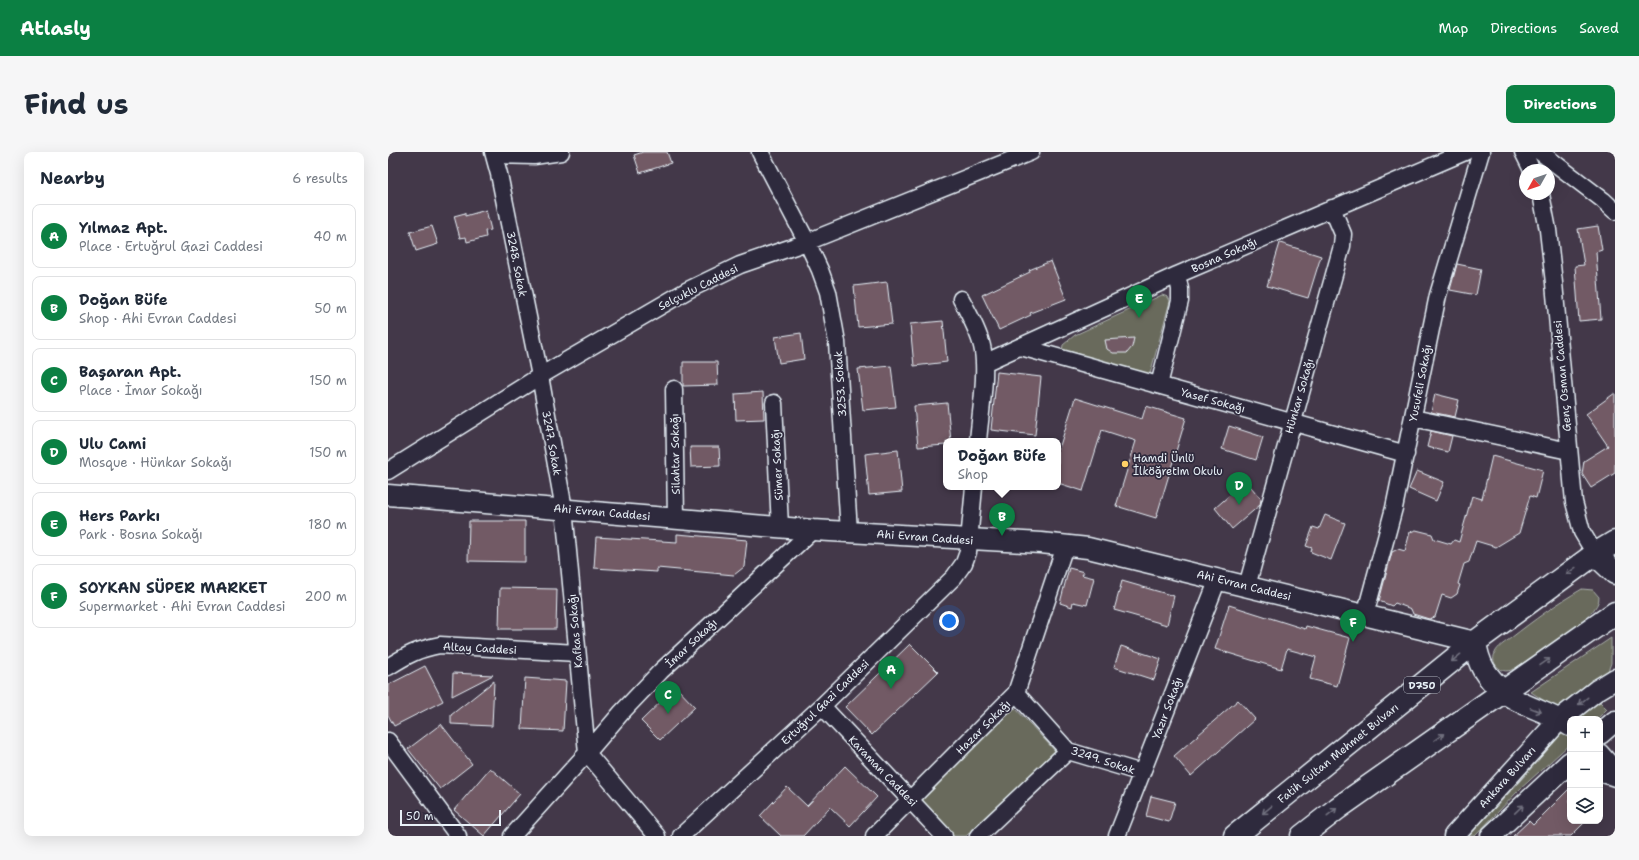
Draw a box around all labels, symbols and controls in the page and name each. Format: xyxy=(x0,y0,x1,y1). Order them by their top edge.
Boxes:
text: Atlasly xyxy=(20,16,91,41)
text: Map xyxy=(1439,19,1469,37)
text: Directions xyxy=(1491,19,1557,37)
text: Saved xyxy=(1579,19,1619,37)
text: Find us xyxy=(24,85,129,123)
button: Directions xyxy=(1506,85,1615,123)
north arrow xyxy=(1519,164,1555,200)
text: Nearby xyxy=(40,167,105,189)
text: 6 results xyxy=(292,170,348,187)
text: Yılmaz Apt. xyxy=(79,218,168,238)
text: A xyxy=(49,228,59,245)
text: 40 m xyxy=(313,228,347,245)
street label: 3248. Sokak xyxy=(503,230,530,298)
street label: Bosna Sokağı xyxy=(1189,234,1259,277)
text: Place · Ertuğrul Gazi Caddesi xyxy=(79,238,263,255)
street label: Selçuklu Caddesi xyxy=(656,261,741,314)
pin: E xyxy=(1126,285,1152,318)
text: Doğan Büfe xyxy=(79,290,168,310)
text: B xyxy=(50,300,58,317)
text: 50 m xyxy=(314,300,347,317)
text: Shop · Ahi Evran Caddesi xyxy=(79,310,237,327)
street label: Genç Osman Caddesi xyxy=(1550,320,1575,432)
street label: Yusufeli Sokağı xyxy=(1406,343,1435,423)
street label: 3253. Sokak xyxy=(831,350,850,417)
street label: Hünkar Sokağı xyxy=(1282,357,1317,436)
text: Başaran Apt. xyxy=(79,362,181,382)
text: C xyxy=(50,372,58,389)
text: 150 m xyxy=(309,372,347,389)
text: Place · İmar Sokağı xyxy=(79,382,202,399)
street label: Yasef Sokağı xyxy=(1179,385,1247,416)
street label: 3247. Sokak xyxy=(538,409,565,477)
street label: Silahtar Sokağı xyxy=(667,413,684,495)
street label: Sümer Sokağı xyxy=(768,429,787,501)
text: Ulu Cami xyxy=(79,434,146,454)
popup xyxy=(943,438,1061,490)
text: D xyxy=(49,444,59,461)
text: 150 m xyxy=(309,444,347,461)
text: Doğan Büfe xyxy=(958,446,1046,466)
place label: Hamdi Ünlü İlköğretim Okulu xyxy=(1133,451,1223,479)
text: Mosque · Hünkar Sokağı xyxy=(79,454,232,471)
marker: Hamdi Ünlü İlköğretim Okulu xyxy=(1120,459,1130,469)
text: Shop xyxy=(958,466,988,483)
pin: D xyxy=(1226,472,1252,505)
street label: Ahi Evran Caddesi xyxy=(553,501,651,524)
pin: B xyxy=(989,503,1015,536)
text: Hers Parkı xyxy=(79,506,160,526)
text: E xyxy=(50,516,58,533)
text: 180 m xyxy=(308,516,347,533)
text: Park · Bosna Sokağı xyxy=(79,526,203,543)
street label: Ahi Evran Caddesi xyxy=(876,527,974,548)
street label: Ahi Evran Caddesi xyxy=(1195,566,1293,605)
one-way arrow xyxy=(1566,567,1577,576)
text: SOYKAN SÜPER MARKET xyxy=(79,578,267,598)
text: F xyxy=(50,588,58,605)
text: 200 m xyxy=(305,588,347,605)
street label: Kafkas Sokağı xyxy=(565,593,586,669)
text: Supermarket · Ahi Evran Caddesi xyxy=(79,598,285,615)
pin: F xyxy=(1340,609,1366,642)
your location xyxy=(939,611,959,631)
street label: İmar Sokağı xyxy=(662,615,721,671)
street label: Altay Caddesi xyxy=(443,639,517,658)
one-way arrow xyxy=(1450,653,1461,662)
street label: Ertuğrul Gazi Caddesi xyxy=(778,656,873,748)
pin: A xyxy=(878,656,904,689)
one-way arrow xyxy=(1539,658,1550,666)
street label: Yazır Sokağı xyxy=(1149,675,1186,741)
road number: D750 xyxy=(1404,677,1440,693)
pin: C xyxy=(655,681,681,714)
street label: Hazar Sokağı xyxy=(953,697,1014,758)
one-way arrow xyxy=(1578,697,1589,705)
street label: Fatih Sultan Mehmet Bulvarı xyxy=(1275,700,1402,807)
one-way arrow xyxy=(1530,706,1542,714)
map controls xyxy=(1567,716,1603,824)
button: + xyxy=(1567,716,1603,752)
street label: Karaman Caddesi xyxy=(845,733,920,810)
one-way arrow xyxy=(1433,733,1444,741)
street label: 3249. Sokak xyxy=(1069,743,1137,778)
street label: Ankara Bulvarı xyxy=(1475,743,1539,812)
button: − xyxy=(1567,752,1603,788)
button: layers xyxy=(1567,788,1603,824)
one-way arrow xyxy=(1514,804,1524,814)
one-way arrow xyxy=(1262,805,1273,814)
scale bar xyxy=(400,808,501,827)
one-way arrow xyxy=(1327,808,1338,816)
text: 50 m xyxy=(406,809,434,824)

